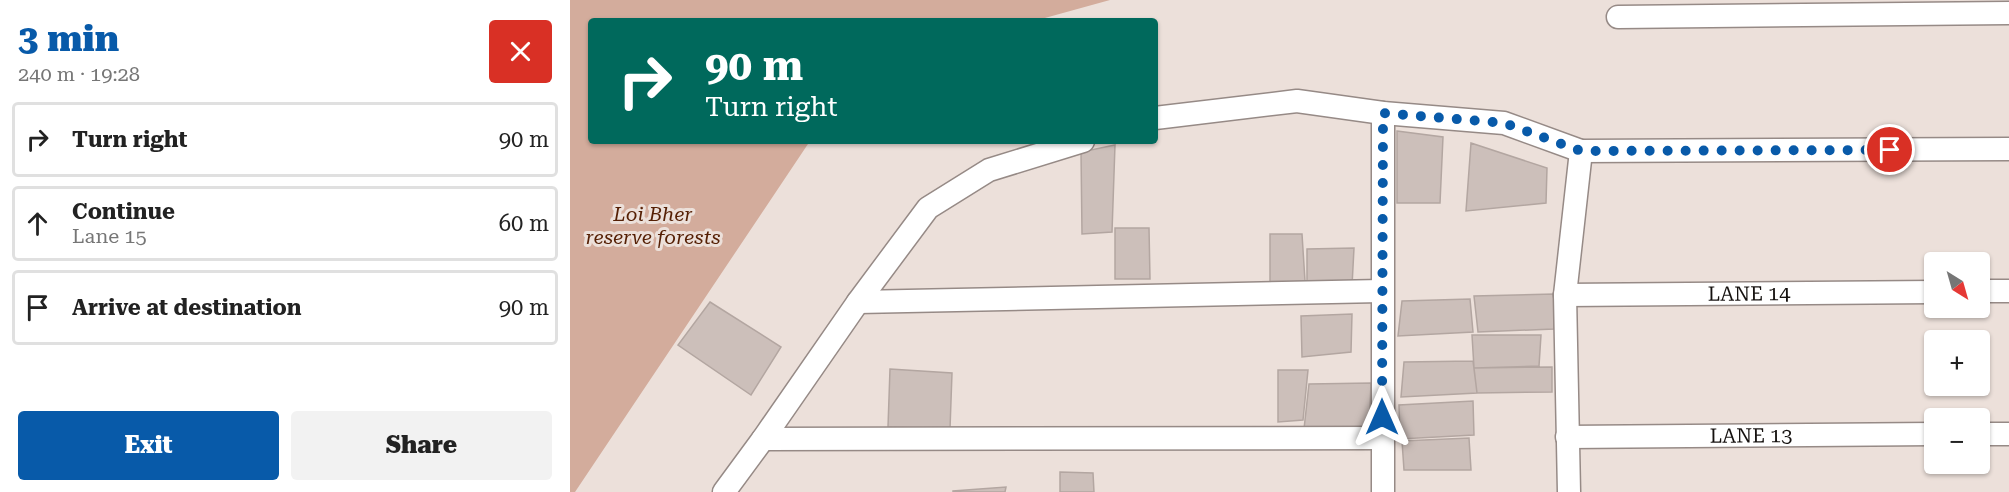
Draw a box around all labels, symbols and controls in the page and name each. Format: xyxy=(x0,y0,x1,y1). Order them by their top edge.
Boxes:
text: 3 min xyxy=(18,18,119,60)
button: close xyxy=(489,20,552,83)
text: 90 m xyxy=(705,41,803,90)
icon: right xyxy=(606,42,684,120)
text: 240 m · 19:28 xyxy=(18,62,140,86)
text: Turn right xyxy=(705,91,838,123)
icon: right xyxy=(21,123,54,156)
pin xyxy=(1864,124,1915,175)
text: Turn right xyxy=(72,127,187,152)
text: 90 m xyxy=(499,127,549,152)
icon: arrive xyxy=(1873,133,1906,166)
text: Continue xyxy=(72,199,175,224)
park label: Loi Bher reserve forests xyxy=(585,202,721,249)
icon: ahead xyxy=(21,207,54,240)
text: 60 m xyxy=(499,211,549,236)
text: Lane 15 xyxy=(72,224,147,248)
north arrow xyxy=(1924,252,1990,318)
map controls xyxy=(1924,252,1990,474)
street label: LANE 14 xyxy=(1708,281,1791,306)
icon: arrive xyxy=(21,291,54,324)
text: Arrive at destination xyxy=(72,295,301,320)
text: 90 m xyxy=(499,295,549,320)
button: + xyxy=(1924,330,1990,396)
position arrow xyxy=(1350,385,1414,449)
button: − xyxy=(1924,408,1990,474)
button: Exit xyxy=(18,411,279,480)
button: Share xyxy=(291,411,552,480)
street label: LANE 13 xyxy=(1710,423,1792,448)

